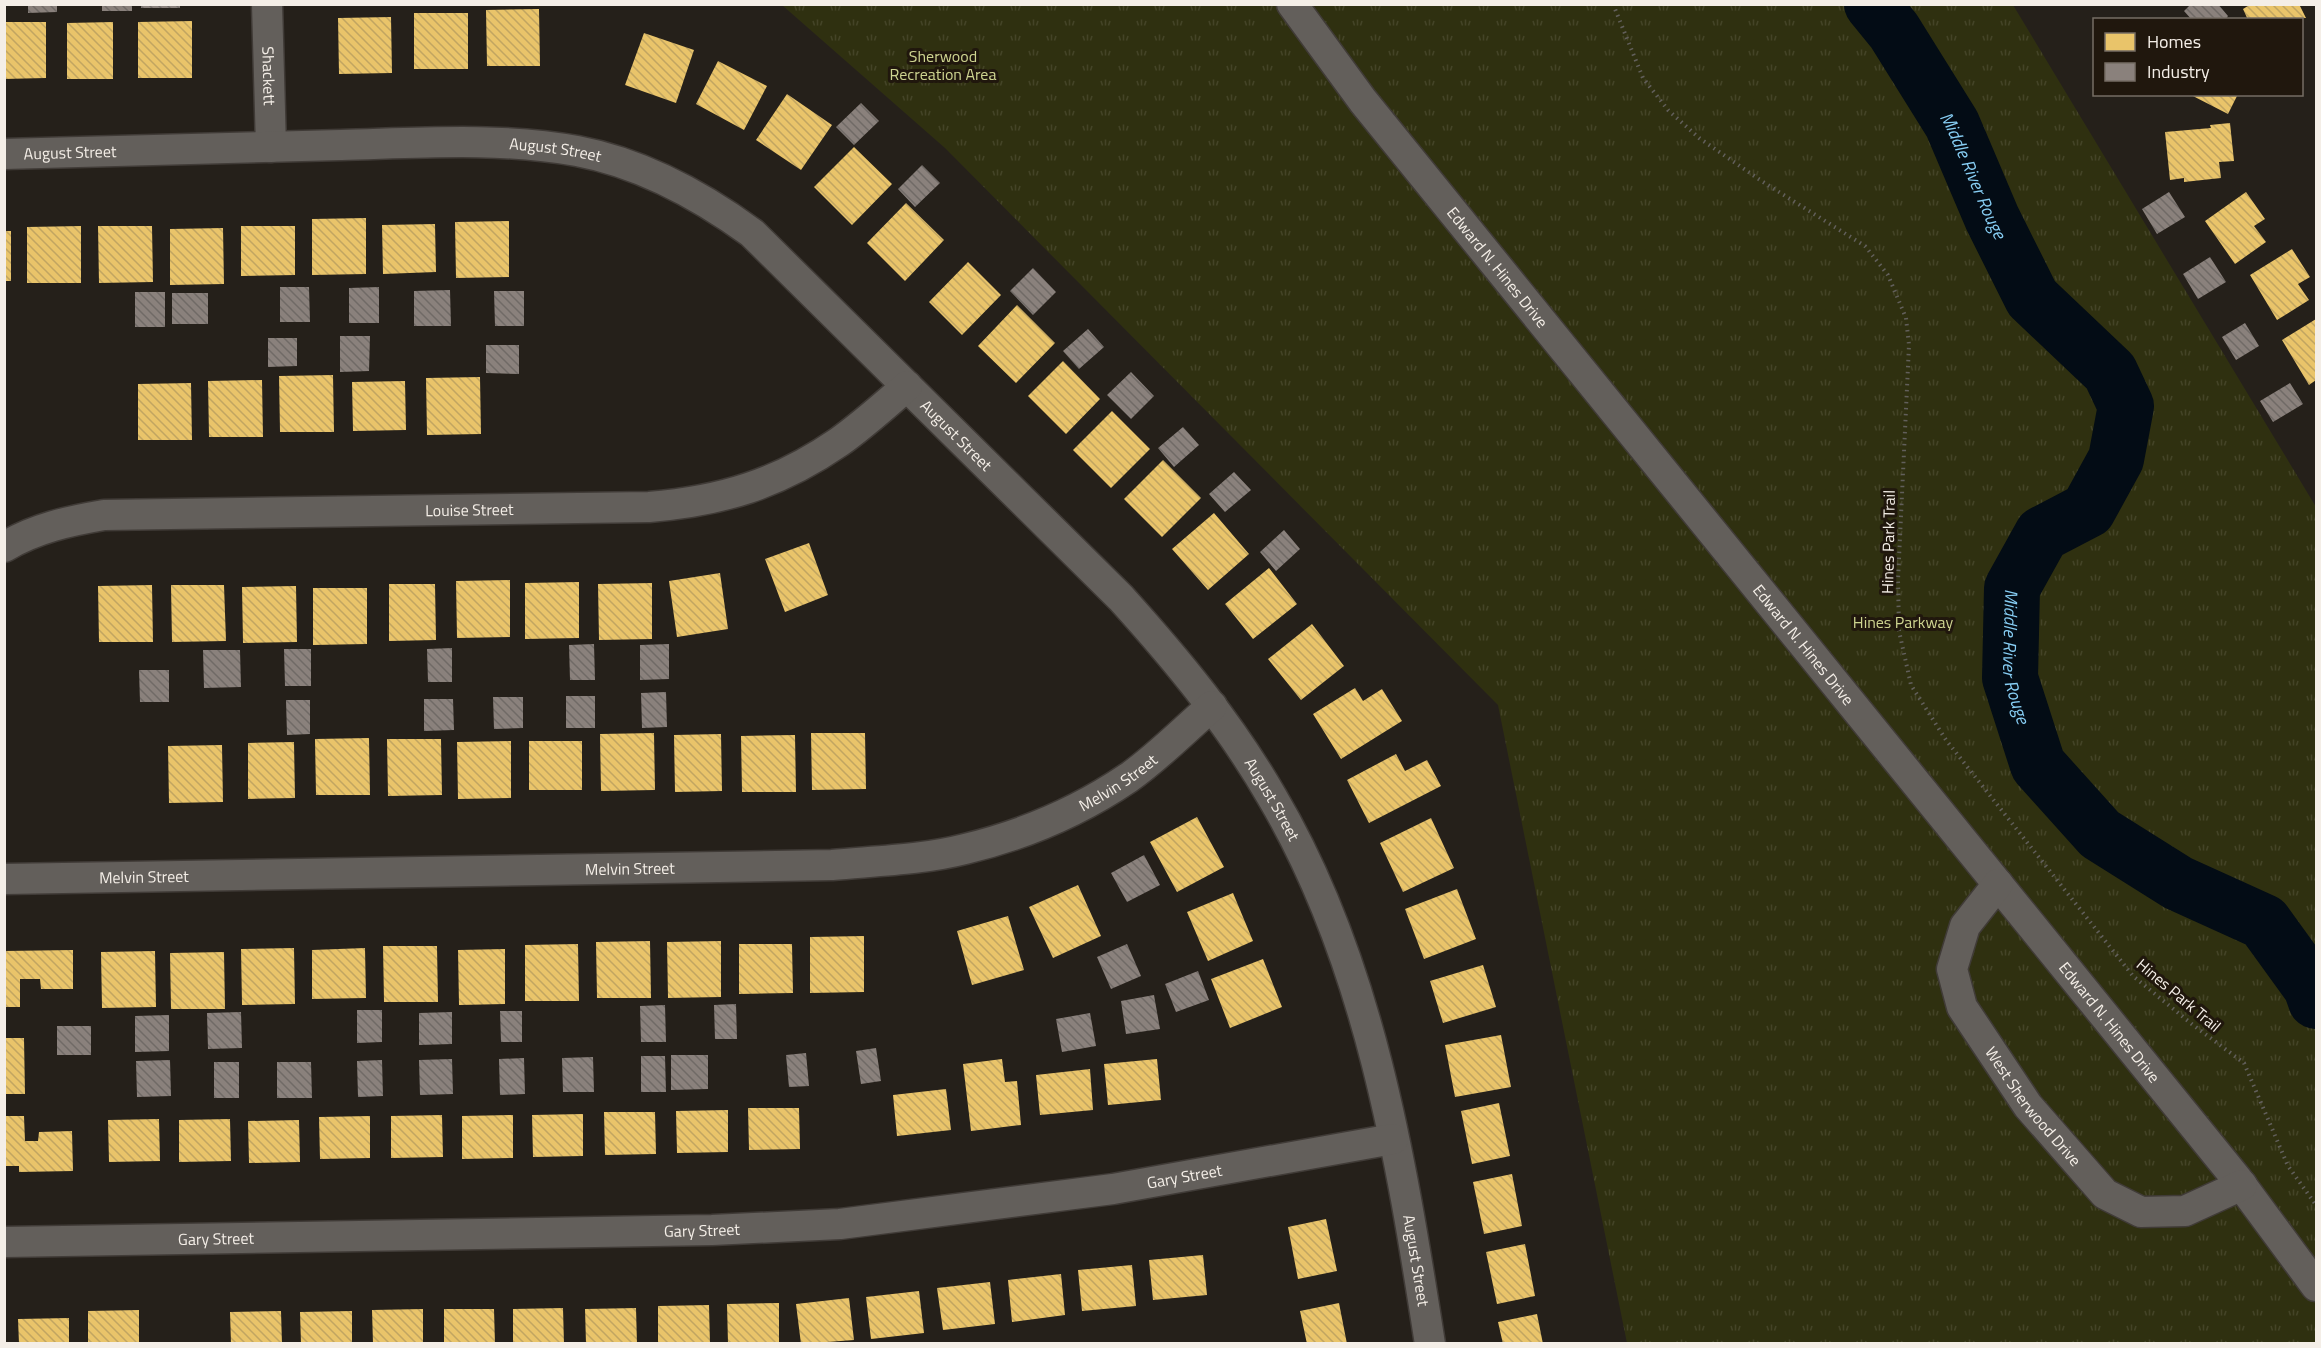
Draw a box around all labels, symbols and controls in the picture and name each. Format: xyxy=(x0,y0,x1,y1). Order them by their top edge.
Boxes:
legend xyxy=(2093,18,2303,96)
text: Homes xyxy=(2147,28,2201,55)
park label: Sherwood Recreation Area xyxy=(890,44,996,86)
street label: Shackett xyxy=(256,46,282,106)
text: Industry xyxy=(2147,58,2210,85)
water label: Middle River Rouge xyxy=(1934,106,2015,245)
street label: August Street xyxy=(509,131,604,168)
street label: August Street xyxy=(23,139,117,165)
street label: Edward N. Hines Drive xyxy=(1441,201,1554,333)
street label: August Street xyxy=(915,394,998,477)
street label: Hines Park Trail xyxy=(1875,490,1901,594)
street label: Louise Street xyxy=(425,497,514,522)
street label: Edward N. Hines Drive xyxy=(1747,579,1860,710)
water label: Middle River Rouge xyxy=(1996,589,2038,729)
park label: Hines Parkway xyxy=(1853,610,1953,634)
street label: Melvin Street xyxy=(1074,748,1163,817)
street label: August Street xyxy=(1239,753,1306,845)
street label: Melvin Street xyxy=(585,856,675,881)
street label: Melvin Street xyxy=(99,864,189,889)
street label: Hines Park Trail xyxy=(2132,952,2226,1038)
street label: Edward N. Hines Drive xyxy=(2053,956,2166,1088)
street label: West Sherwood Drive xyxy=(1980,1042,2087,1171)
street label: Gary Street xyxy=(1145,1158,1224,1195)
street label: August Street xyxy=(1397,1213,1436,1308)
street label: Gary Street xyxy=(664,1217,741,1243)
street label: Gary Street xyxy=(178,1226,255,1251)

